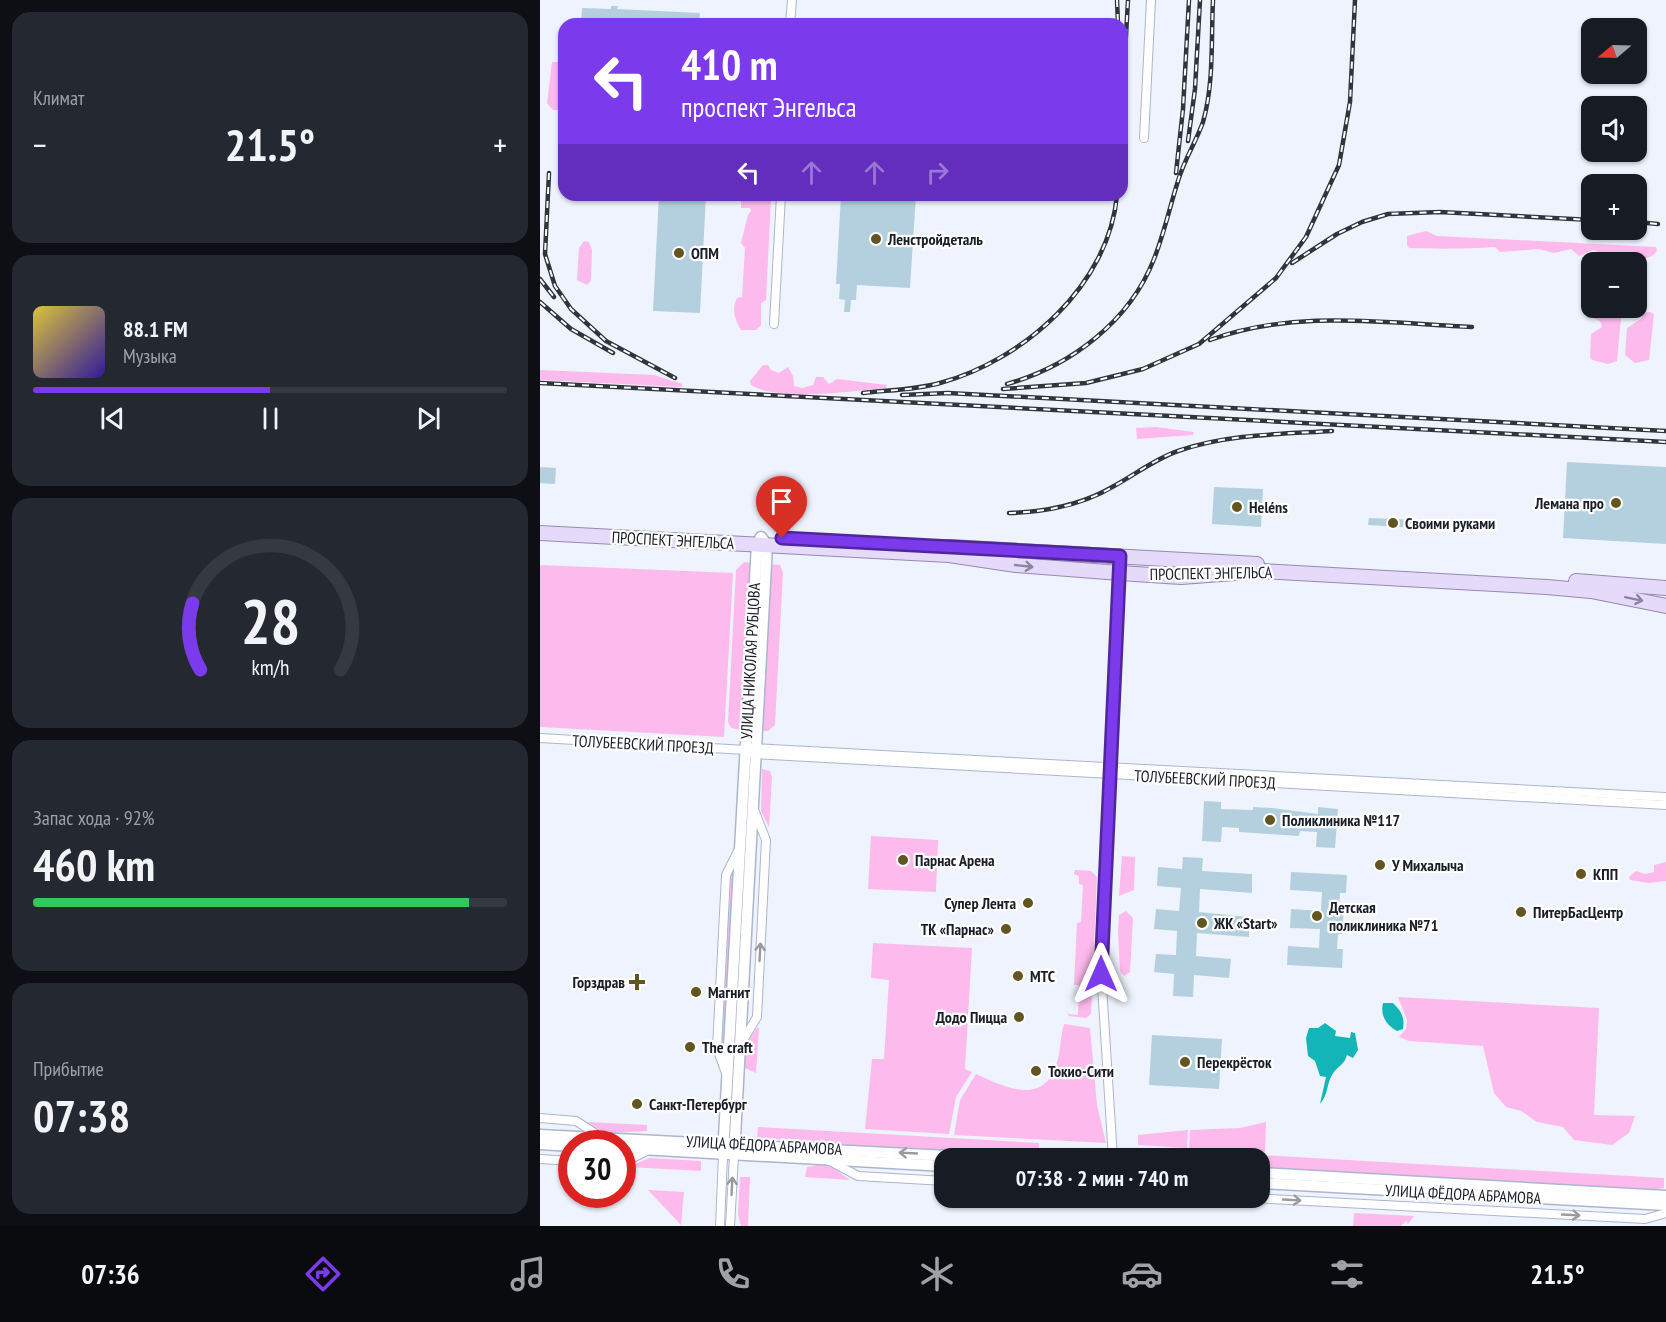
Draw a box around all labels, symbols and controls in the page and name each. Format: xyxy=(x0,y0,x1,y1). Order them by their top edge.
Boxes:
north arrow xyxy=(1581,18,1647,84)
map controls xyxy=(1581,18,1647,318)
text: 410 m xyxy=(681,37,778,92)
icon: left xyxy=(582,42,660,120)
text: Климат xyxy=(33,85,84,111)
text: проспект Энгельса xyxy=(681,90,857,124)
button: sound xyxy=(1581,96,1647,162)
text: 21.5° xyxy=(225,115,315,173)
text: − xyxy=(33,123,47,166)
text: + xyxy=(493,123,507,166)
icon: left xyxy=(732,156,765,189)
icon: ahead xyxy=(795,156,828,189)
icon: ahead xyxy=(858,156,891,189)
icon: right xyxy=(921,156,954,189)
button: + xyxy=(1581,174,1647,240)
place label: Ленстройдеталь xyxy=(887,229,983,249)
marker: Ленстройдеталь xyxy=(869,232,883,246)
place label: ОПМ xyxy=(691,243,719,263)
marker: ОПМ xyxy=(672,246,686,260)
button: − xyxy=(1581,252,1647,318)
text: 88.1 FM xyxy=(123,315,188,343)
text: Музыка xyxy=(123,343,177,369)
icon: previous xyxy=(96,402,129,435)
icon: pause xyxy=(254,402,287,435)
icon: next xyxy=(412,402,445,435)
pin xyxy=(756,476,807,538)
icon: arrive xyxy=(765,485,798,518)
place label: Лемана про xyxy=(1534,493,1604,513)
marker: Лемана про xyxy=(1609,496,1623,510)
place label: Heléns xyxy=(1249,497,1288,517)
marker: Heléns xyxy=(1230,500,1244,514)
place label: Своими руками xyxy=(1405,513,1495,533)
marker: Своими руками xyxy=(1386,516,1400,530)
street label: ПРОСПЕКТ ЭНГЕЛЬСА xyxy=(611,527,735,553)
one-way arrow xyxy=(1013,561,1033,572)
street label: ПРОСПЕКТ ЭНГЕЛЬСА xyxy=(1150,562,1273,584)
text: 28 xyxy=(240,580,300,661)
street label: УЛИЦА НИКОЛАЯ РУБЦОВА xyxy=(736,582,764,740)
one-way arrow xyxy=(1623,594,1643,605)
text: km/h xyxy=(251,653,289,681)
street label: ТОЛУБЕЕВСКИЙ ПРОЕЗД xyxy=(572,730,715,758)
street label: ТОЛУБЕЕВСКИЙ ПРОЕЗД xyxy=(1134,765,1277,793)
text: Запас хода · 92% xyxy=(33,805,154,831)
place label: Поликлиника №117 xyxy=(1282,810,1400,830)
marker: Поликлиника №117 xyxy=(1263,813,1277,827)
text: 460 km xyxy=(33,835,155,893)
place label: Парнас Арена xyxy=(915,850,995,870)
marker: Парнас Арена xyxy=(896,853,910,867)
place label: У Михалыча xyxy=(1391,855,1464,875)
marker: У Михалыча xyxy=(1373,858,1387,872)
place label: КПП xyxy=(1593,864,1618,884)
marker: КПП xyxy=(1574,867,1588,881)
place label: Супер Лента xyxy=(944,893,1016,913)
marker: Супер Лента xyxy=(1021,896,1035,910)
place label: Детская поликлиника №71 xyxy=(1329,897,1438,935)
place label: ПитерБасЦентр xyxy=(1533,902,1623,922)
marker: ПитерБасЦентр xyxy=(1514,905,1528,919)
marker: Детская поликлиника №71 xyxy=(1310,909,1324,923)
place label: ЖК «Start» xyxy=(1213,913,1278,933)
marker: ЖК «Start» xyxy=(1195,916,1209,930)
place label: ТК «Парнас» xyxy=(921,919,995,939)
marker: ТК «Парнас» xyxy=(999,922,1013,936)
one-way arrow xyxy=(755,942,766,962)
position arrow xyxy=(1069,942,1133,1006)
place label: МТС xyxy=(1030,966,1056,986)
marker: МТС xyxy=(1011,969,1025,983)
place label: Горздрав xyxy=(573,972,625,992)
marker: Горздрав xyxy=(630,975,644,989)
place label: Магнит xyxy=(708,982,750,1002)
marker: Магнит xyxy=(689,985,703,999)
place label: Додо Пицца xyxy=(936,1007,1007,1027)
marker: Додо Пицца xyxy=(1012,1010,1026,1024)
place label: The craft xyxy=(702,1037,753,1057)
marker: The craft xyxy=(683,1040,697,1054)
place label: Перекрёсток xyxy=(1197,1052,1272,1072)
marker: Перекрёсток xyxy=(1178,1055,1192,1069)
text: Прибытие xyxy=(33,1056,104,1082)
place label: Токио-Сити xyxy=(1048,1061,1114,1081)
marker: Токио-Сити xyxy=(1029,1064,1043,1078)
text: 07:38 xyxy=(33,1086,130,1144)
place label: Санкт-Петербург xyxy=(649,1094,748,1114)
marker: Санкт-Петербург xyxy=(630,1097,644,1111)
speed limit sign: 30 xyxy=(558,1130,636,1208)
street label: УЛИЦА ФЁДОРА АБРАМОВА xyxy=(685,1131,843,1159)
one-way arrow xyxy=(898,1148,918,1159)
text: 07:38 · 2 мин · 740 m xyxy=(1016,1164,1188,1192)
one-way arrow xyxy=(727,1176,738,1196)
street label: УЛИЦА ФЁДОРА АБРАМОВА xyxy=(1384,1180,1542,1208)
one-way arrow xyxy=(1282,1195,1301,1206)
one-way arrow xyxy=(1560,1209,1580,1220)
icon: directions xyxy=(302,1253,344,1295)
icon: music xyxy=(507,1253,549,1295)
icon: phone xyxy=(712,1253,754,1295)
icon: climate xyxy=(916,1253,958,1295)
icon: car xyxy=(1121,1253,1163,1295)
icon: filters xyxy=(1326,1253,1368,1295)
text: 07:36 xyxy=(81,1257,140,1291)
text: 21.5° xyxy=(1530,1257,1585,1291)

